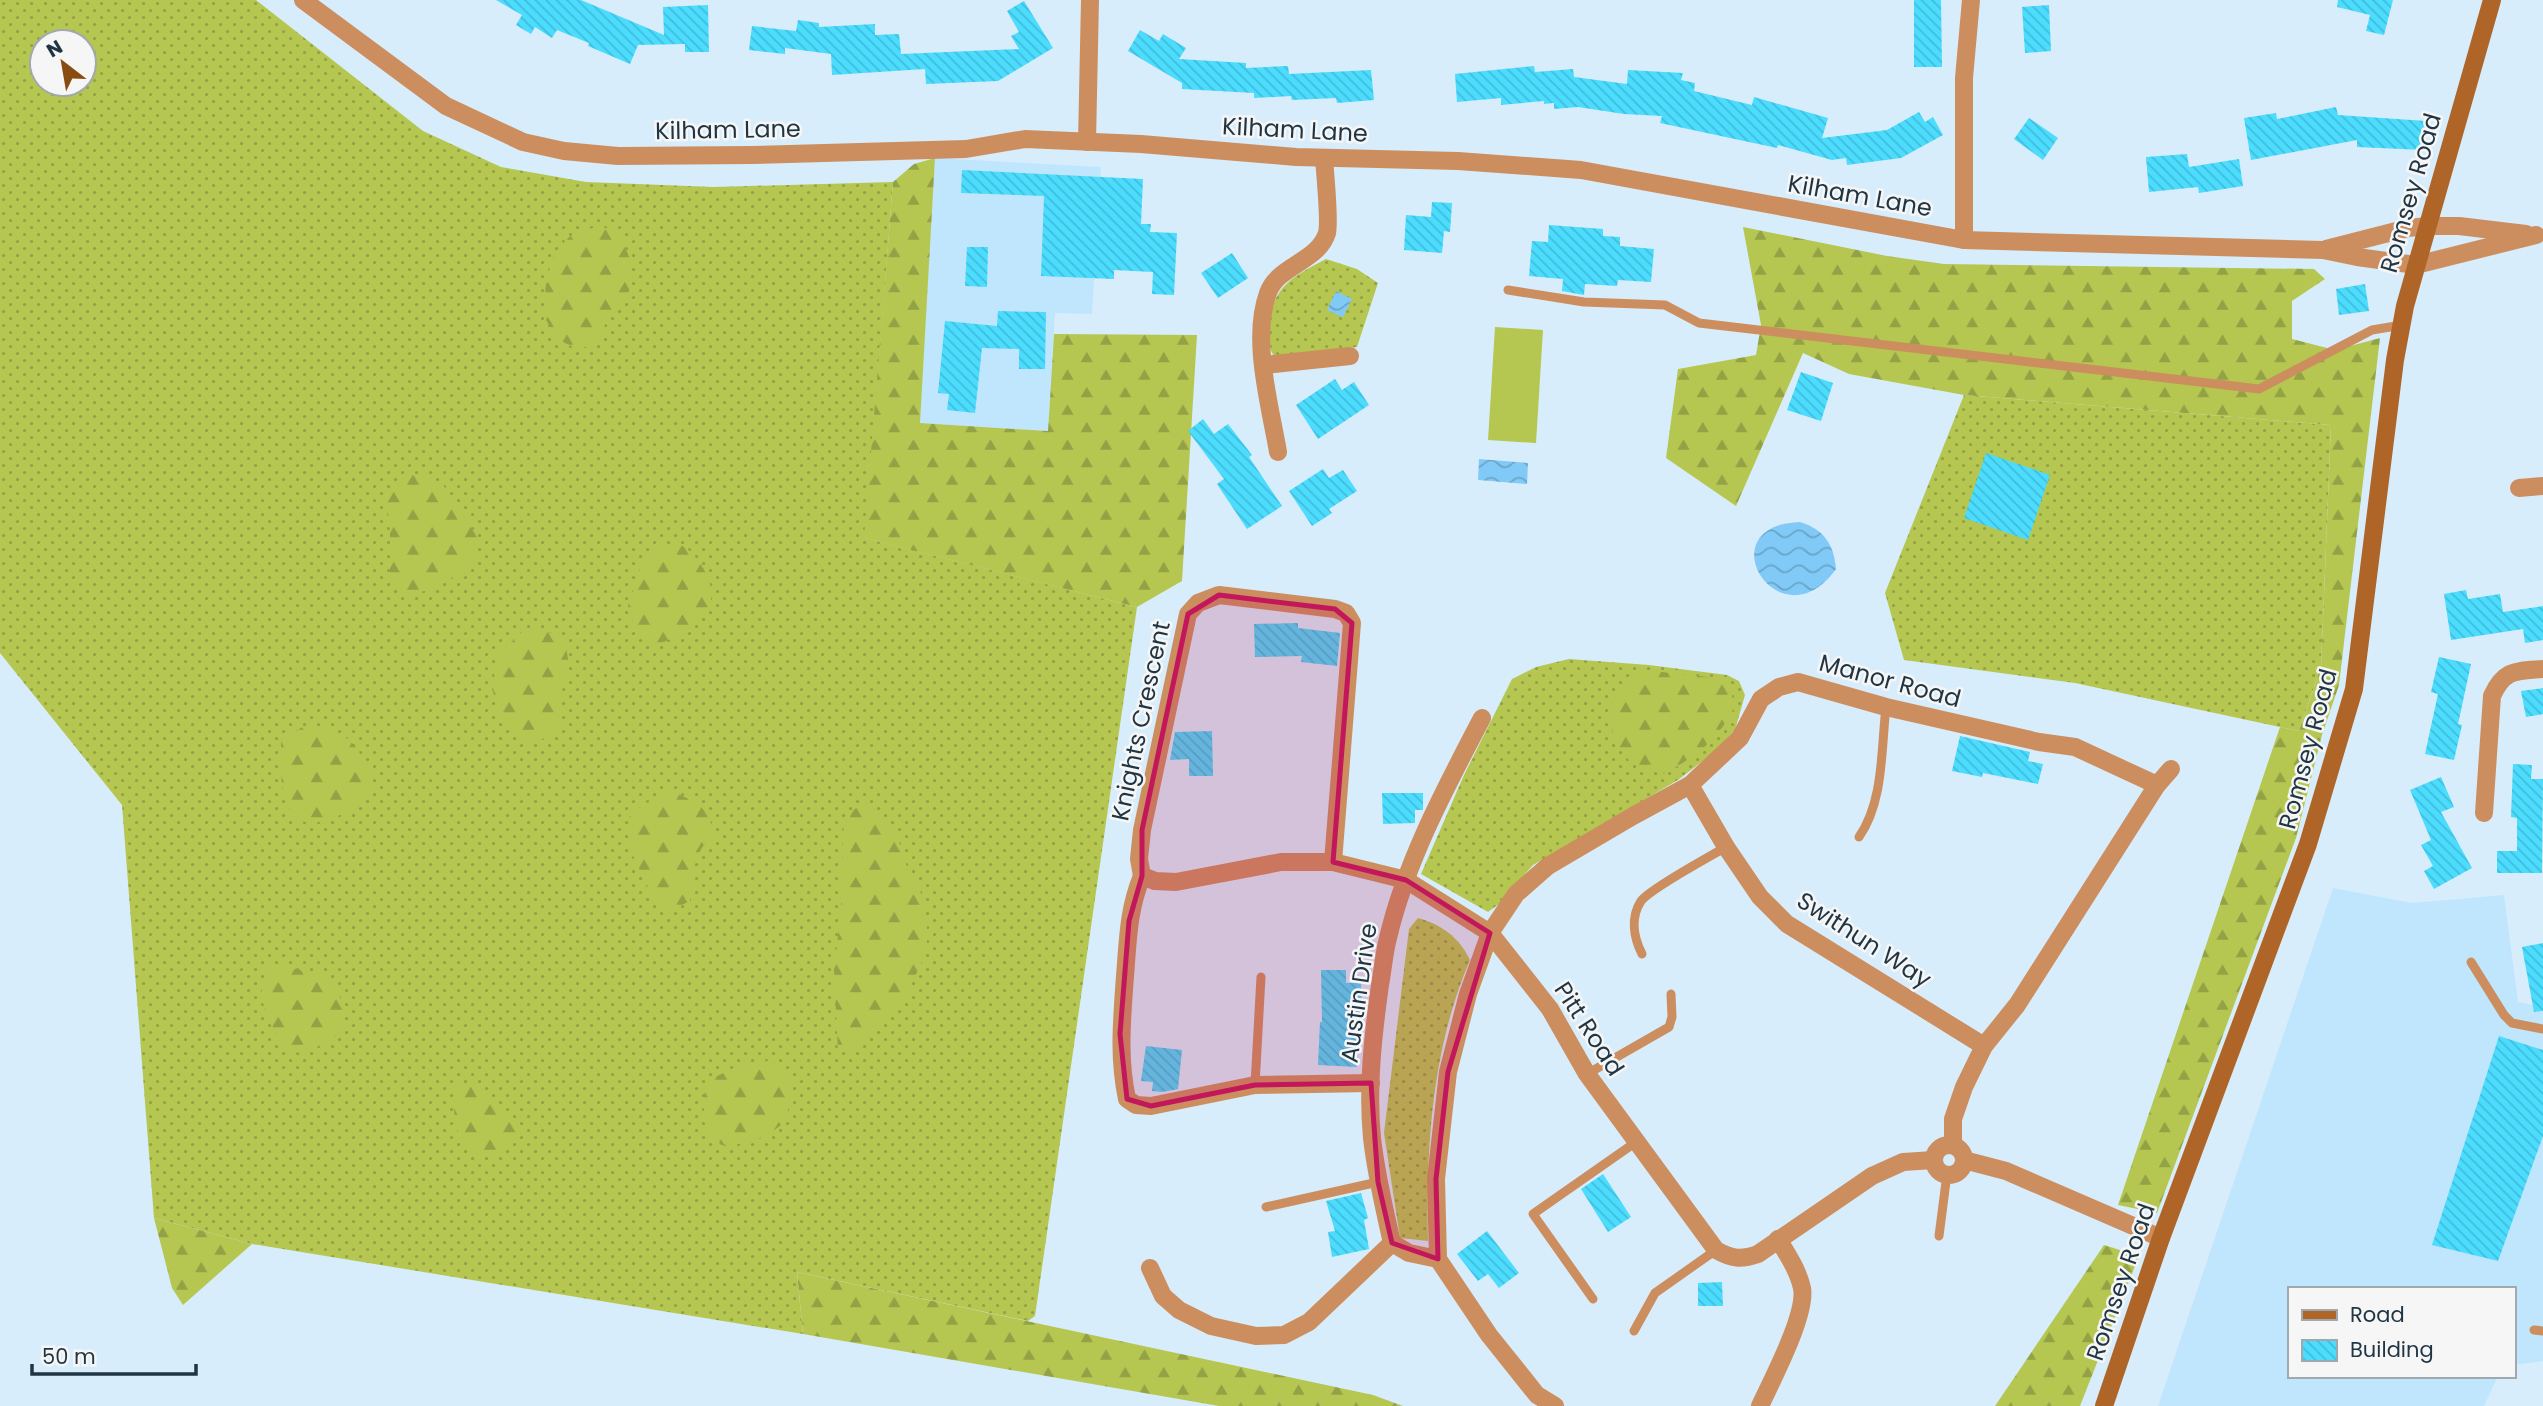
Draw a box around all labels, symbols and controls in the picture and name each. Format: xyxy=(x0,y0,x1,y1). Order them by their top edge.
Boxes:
north arrow xyxy=(28,28,98,98)
text: N xyxy=(41,34,68,64)
street label: Kilham Lane xyxy=(1221,109,1369,150)
street label: Romsey Road xyxy=(2372,109,2449,276)
street label: Kilham Lane xyxy=(655,112,801,147)
street label: Kilham Lane xyxy=(1785,167,1935,224)
street label: Knights Crescent xyxy=(1103,618,1178,824)
street label: Manor Road xyxy=(1816,646,1965,715)
street label: Romsey Road xyxy=(2270,665,2345,833)
street label: Swithun Way xyxy=(1791,884,1938,996)
street label: Austin Drive xyxy=(1332,921,1385,1065)
street label: Pitt Road xyxy=(1547,975,1632,1082)
street label: Romsey Road xyxy=(2078,1199,2163,1365)
legend xyxy=(2288,1287,2515,1378)
text: Road xyxy=(2350,1300,2405,1329)
scale bar xyxy=(32,1332,196,1376)
text: Building xyxy=(2350,1335,2434,1364)
text: 50 m xyxy=(42,1342,96,1371)

